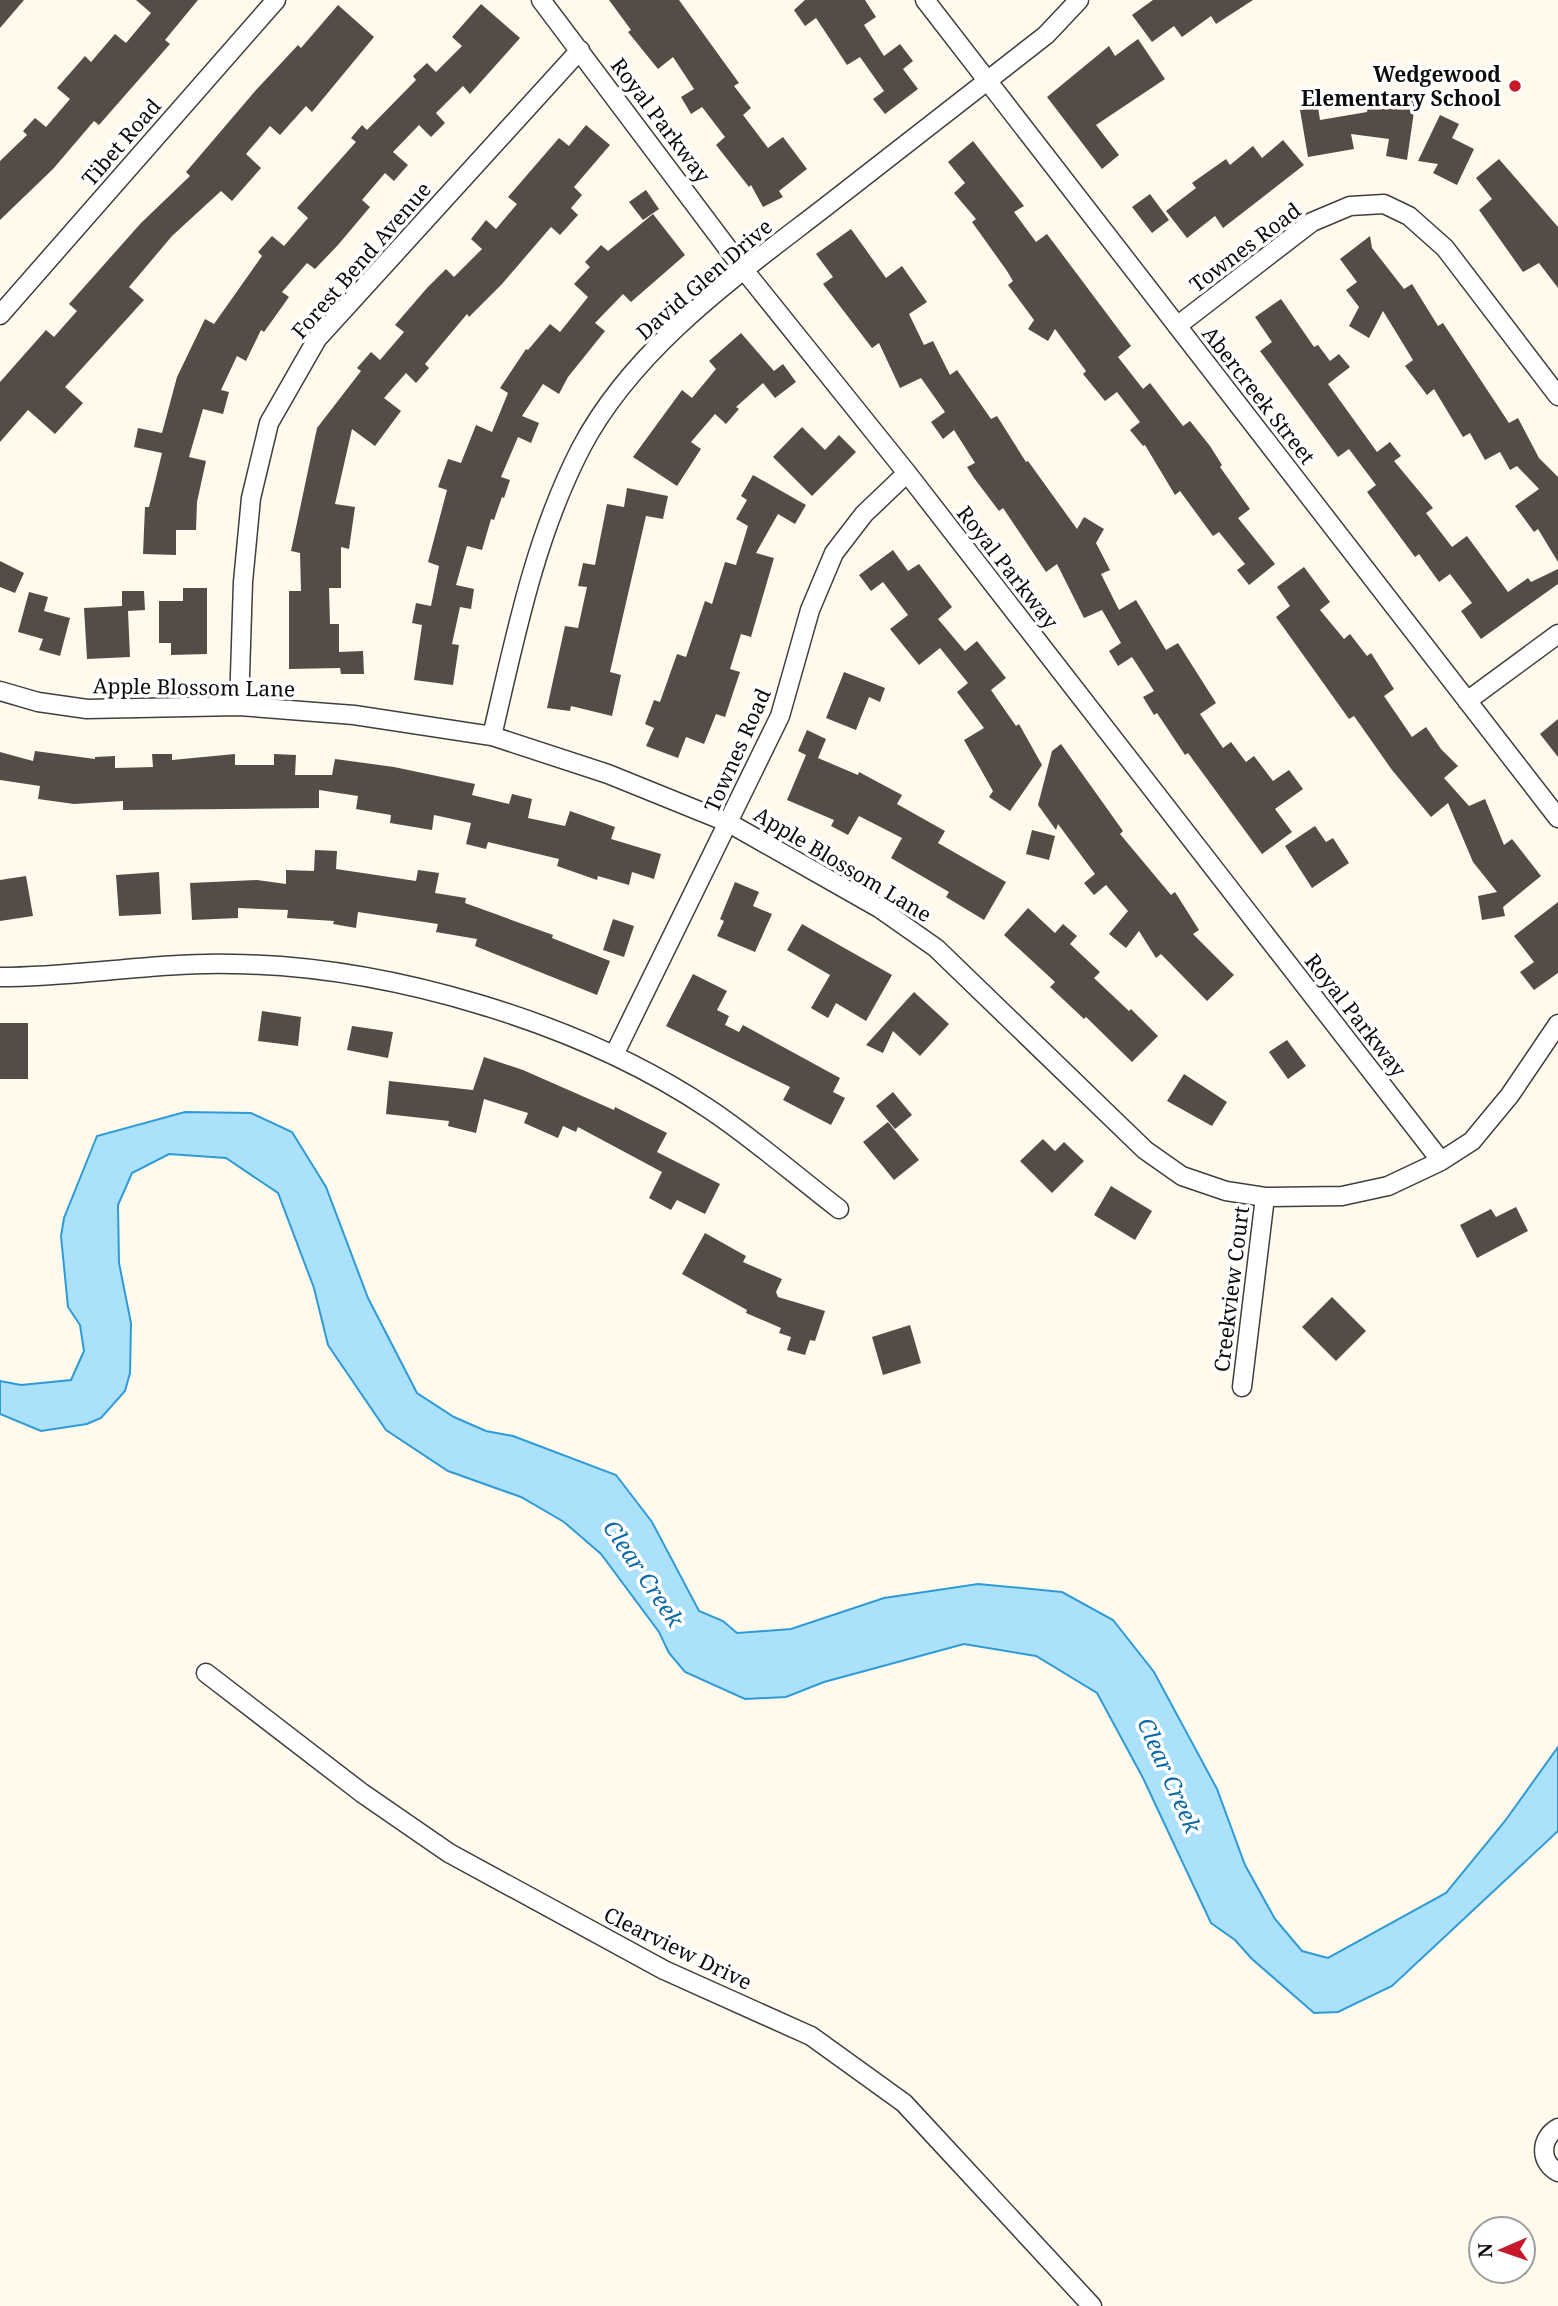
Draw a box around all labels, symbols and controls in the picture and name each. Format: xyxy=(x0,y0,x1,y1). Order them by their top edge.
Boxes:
street label: Royal Parkway xyxy=(605,52,717,188)
place label: Wedgewood Elementary School xyxy=(1301,60,1502,112)
marker: Wedgewood Elementary School xyxy=(1507,78,1523,94)
street label: Tibet Road xyxy=(75,92,167,192)
street label: Forest Bend Avenue xyxy=(285,176,437,344)
street label: Townes Road xyxy=(1184,196,1306,298)
street label: David Glen Drive xyxy=(630,212,778,346)
street label: Abercreek Street xyxy=(1196,320,1322,470)
street label: Royal Parkway xyxy=(951,500,1065,635)
street label: Apple Blossom Lane xyxy=(93,671,295,703)
street label: Townes Road xyxy=(697,684,777,816)
street label: Apple Blossom Lane xyxy=(749,800,937,928)
street label: Royal Parkway xyxy=(1299,948,1413,1083)
street label: Creekview Court xyxy=(1207,1204,1255,1374)
water label: Clear Creek xyxy=(596,1513,692,1634)
water label: Clear Creek xyxy=(1130,1712,1210,1839)
street label: Clearview Drive xyxy=(599,1900,757,1996)
north arrow xyxy=(1467,2215,1537,2285)
text: N xyxy=(1472,2243,1498,2259)

